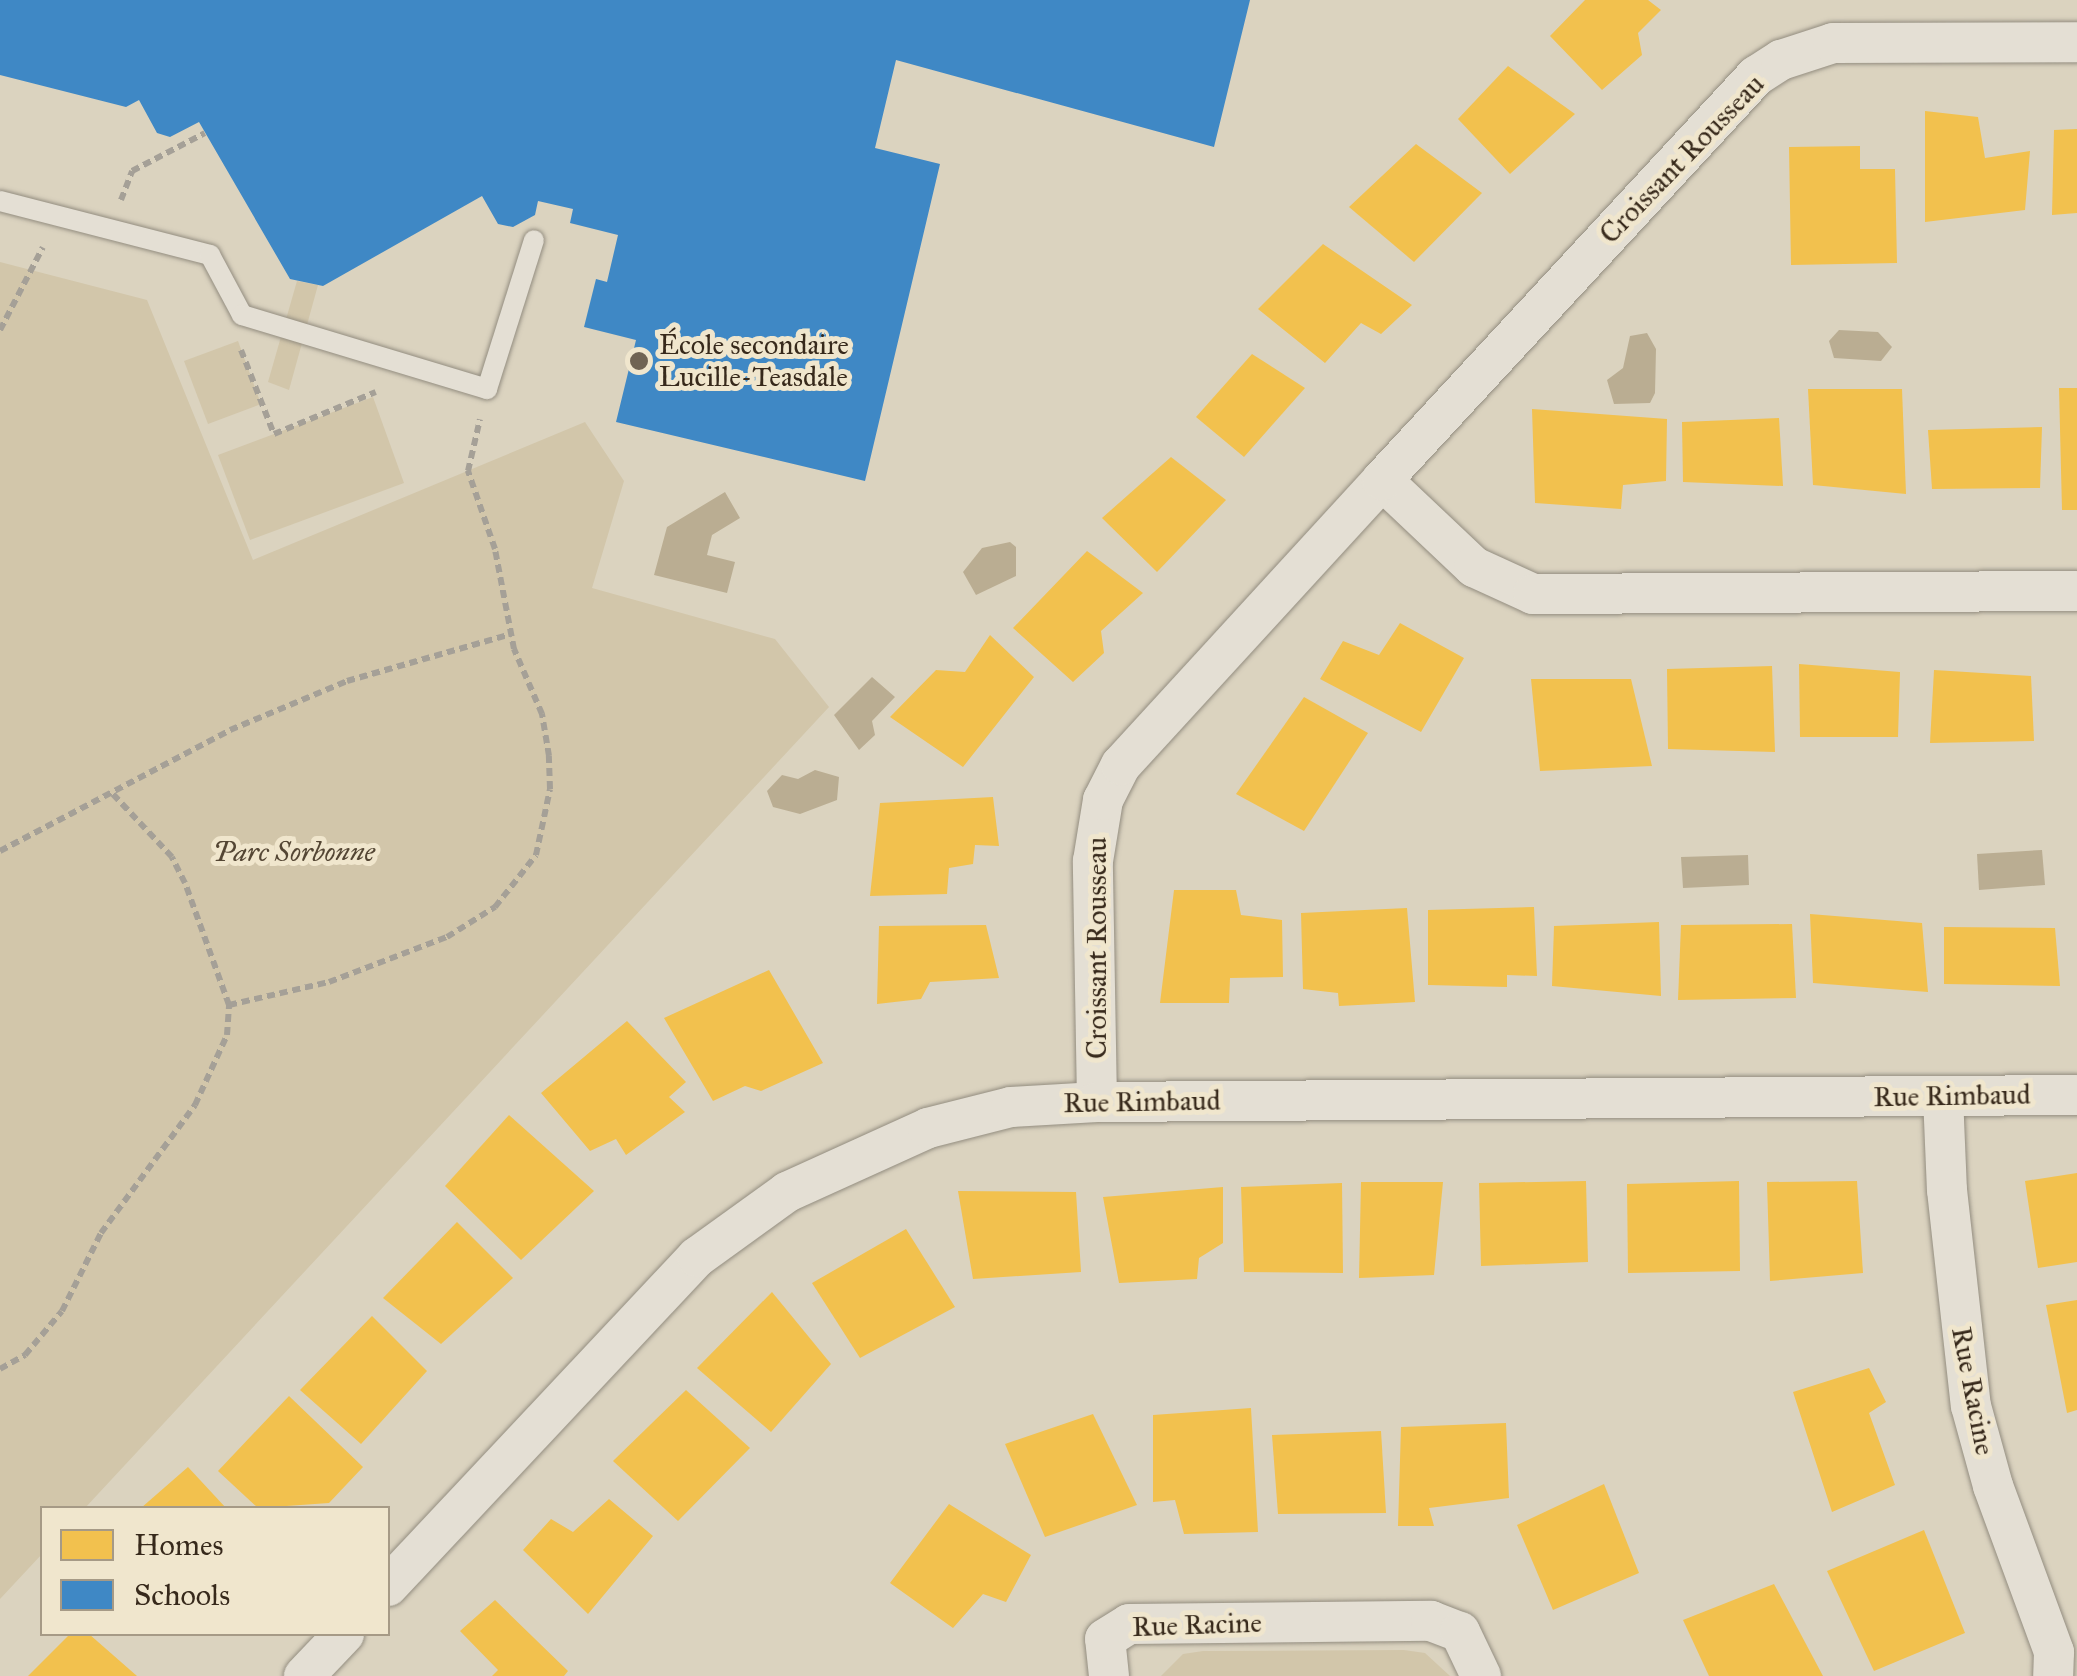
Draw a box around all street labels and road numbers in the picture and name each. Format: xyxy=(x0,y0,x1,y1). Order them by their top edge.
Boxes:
street label: Croissant Rousseau xyxy=(1593,67,1771,251)
street label: Croissant Rousseau xyxy=(1080,837,1114,1059)
street label: Rue Rimbaud xyxy=(1873,1078,2031,1114)
street label: Rue Rimbaud xyxy=(1063,1084,1221,1120)
street label: Rue Racine xyxy=(1944,1324,2002,1458)
street label: Rue Racine xyxy=(1131,1606,1263,1644)

